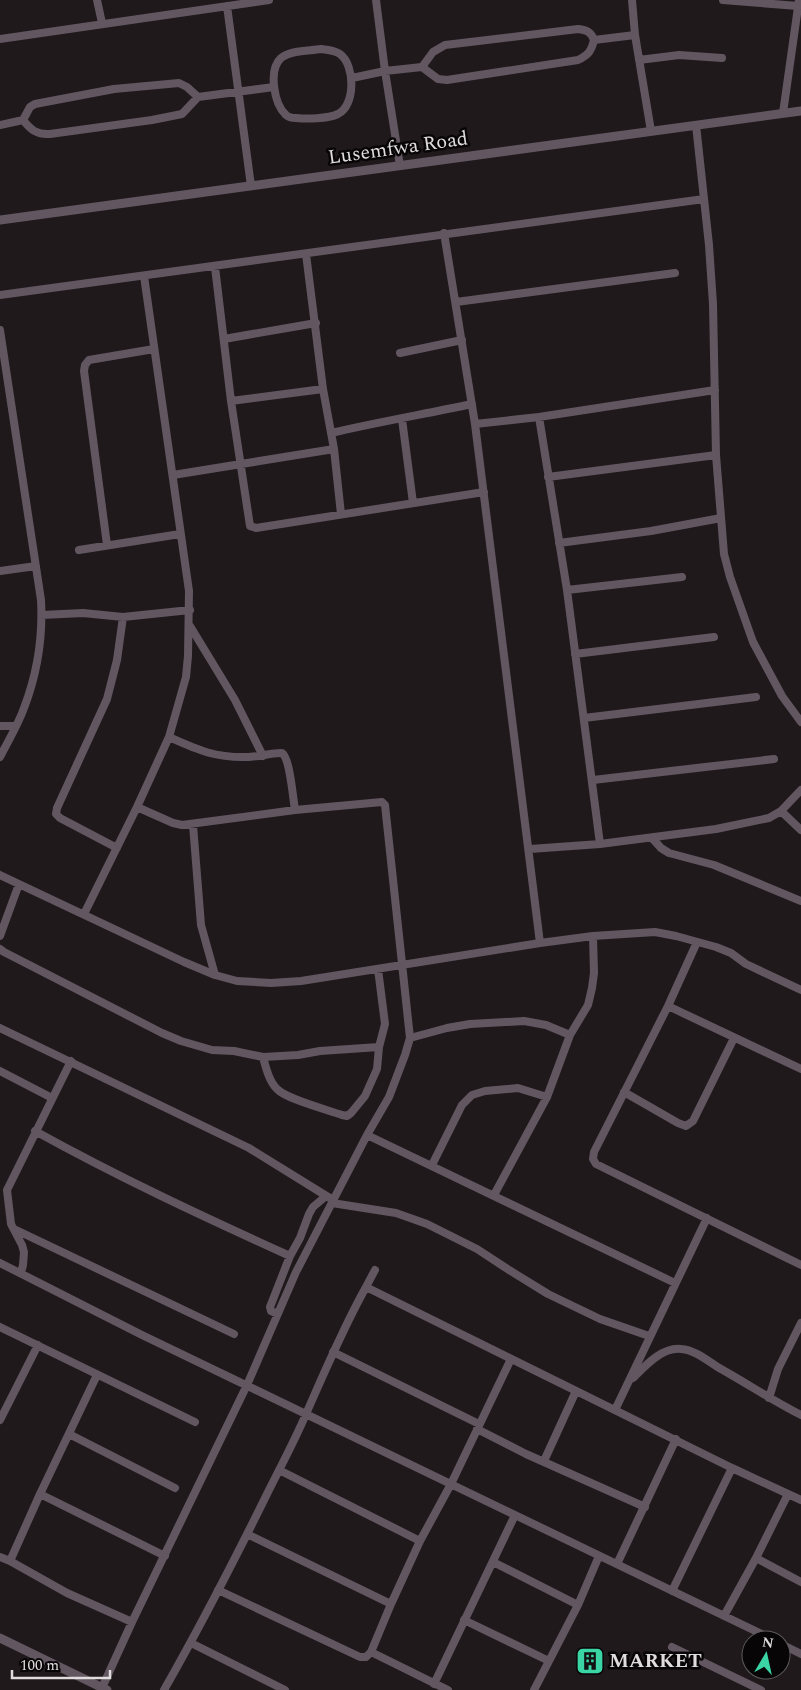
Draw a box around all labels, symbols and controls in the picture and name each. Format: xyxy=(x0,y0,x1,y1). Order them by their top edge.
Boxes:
street label: Lusemfwa Road xyxy=(326,123,470,173)
north arrow xyxy=(741,1630,791,1680)
text: N xyxy=(761,1631,775,1654)
building icon: MARKET xyxy=(575,1646,605,1676)
place label: MARKET xyxy=(609,1646,702,1676)
scale bar xyxy=(12,1648,110,1680)
text: 100 m xyxy=(20,1654,59,1677)

